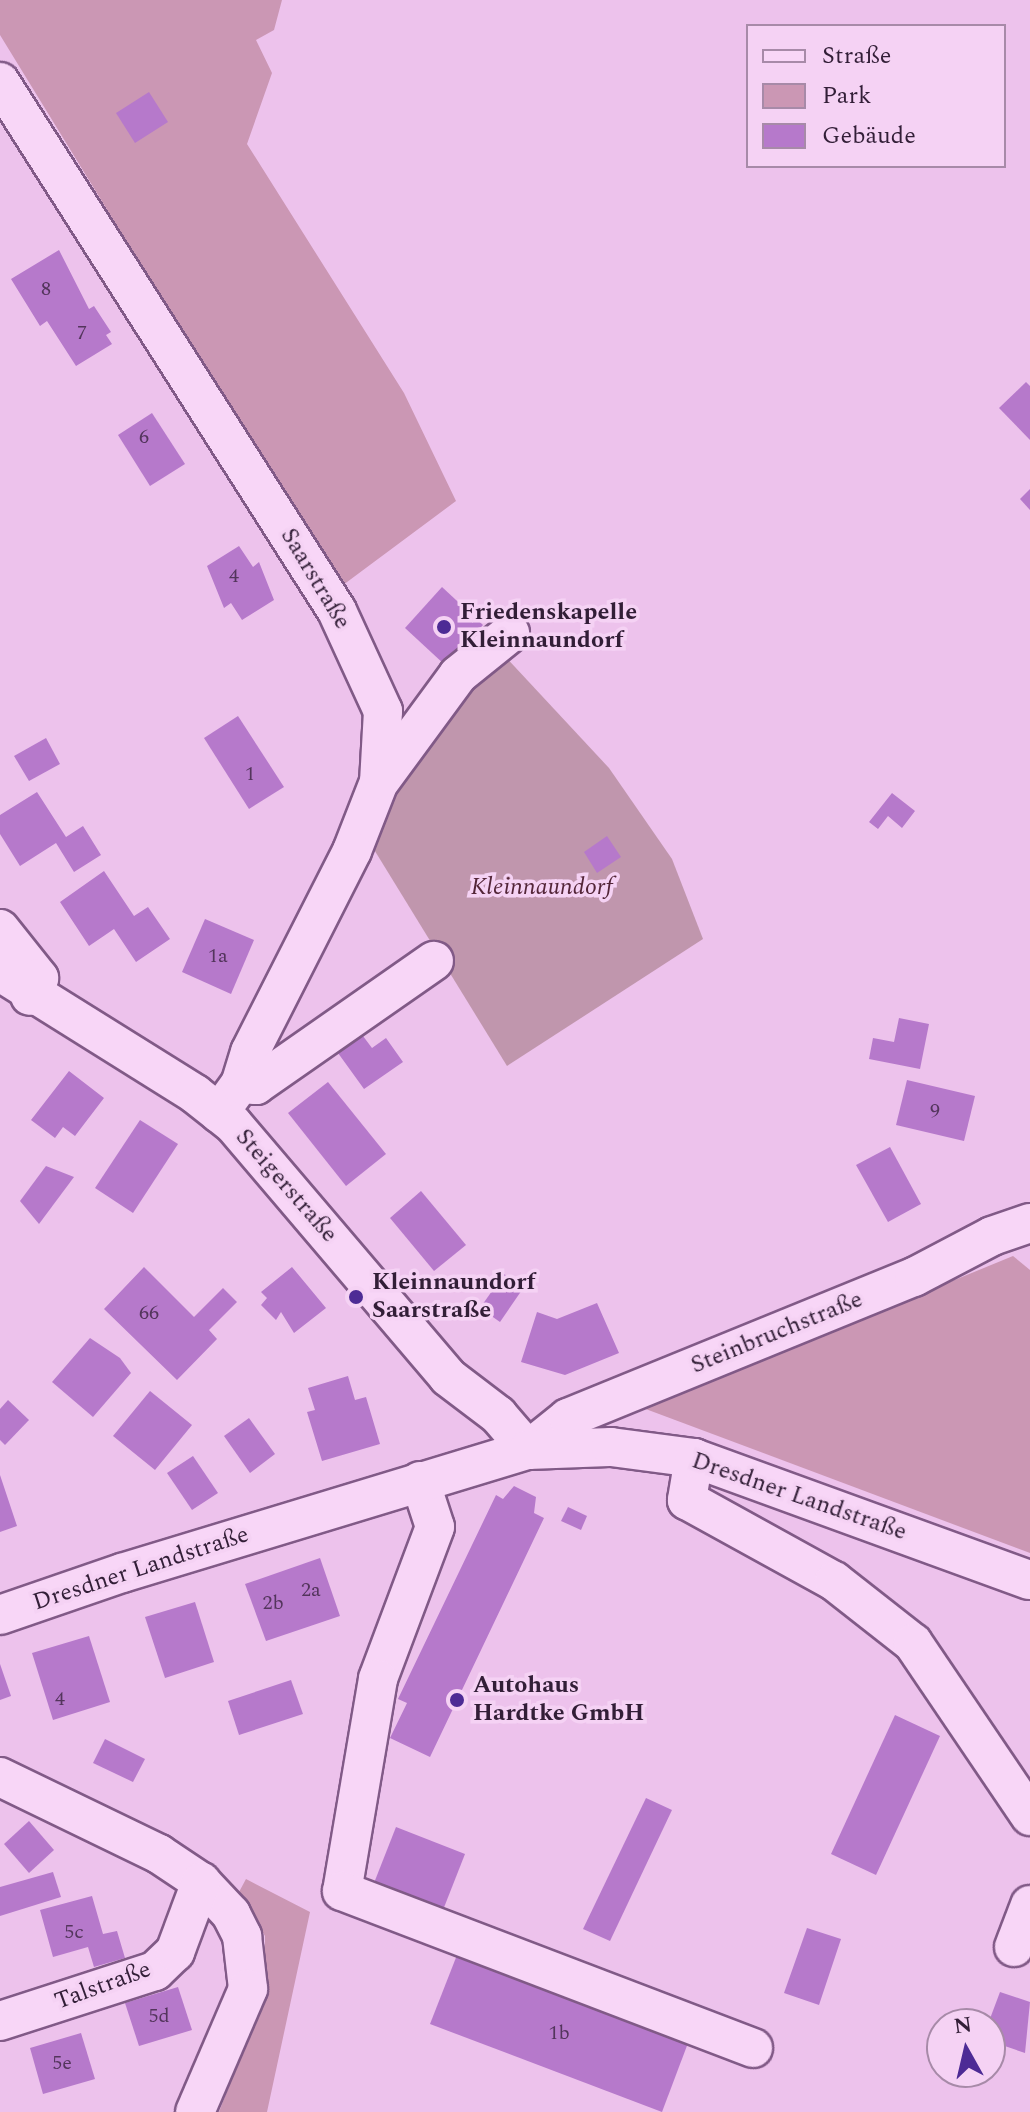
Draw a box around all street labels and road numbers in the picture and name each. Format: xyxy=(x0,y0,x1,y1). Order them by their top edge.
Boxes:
street label: Saarstraße xyxy=(274,523,356,635)
street label: Steigerstraße xyxy=(229,1123,343,1249)
street label: Steinbruchstraße xyxy=(687,1285,867,1381)
street label: Dresdner Landstraße xyxy=(688,1447,910,1547)
street label: Dresdner Landstraße xyxy=(29,1520,253,1618)
street label: Talstraße xyxy=(51,1955,155,2017)

